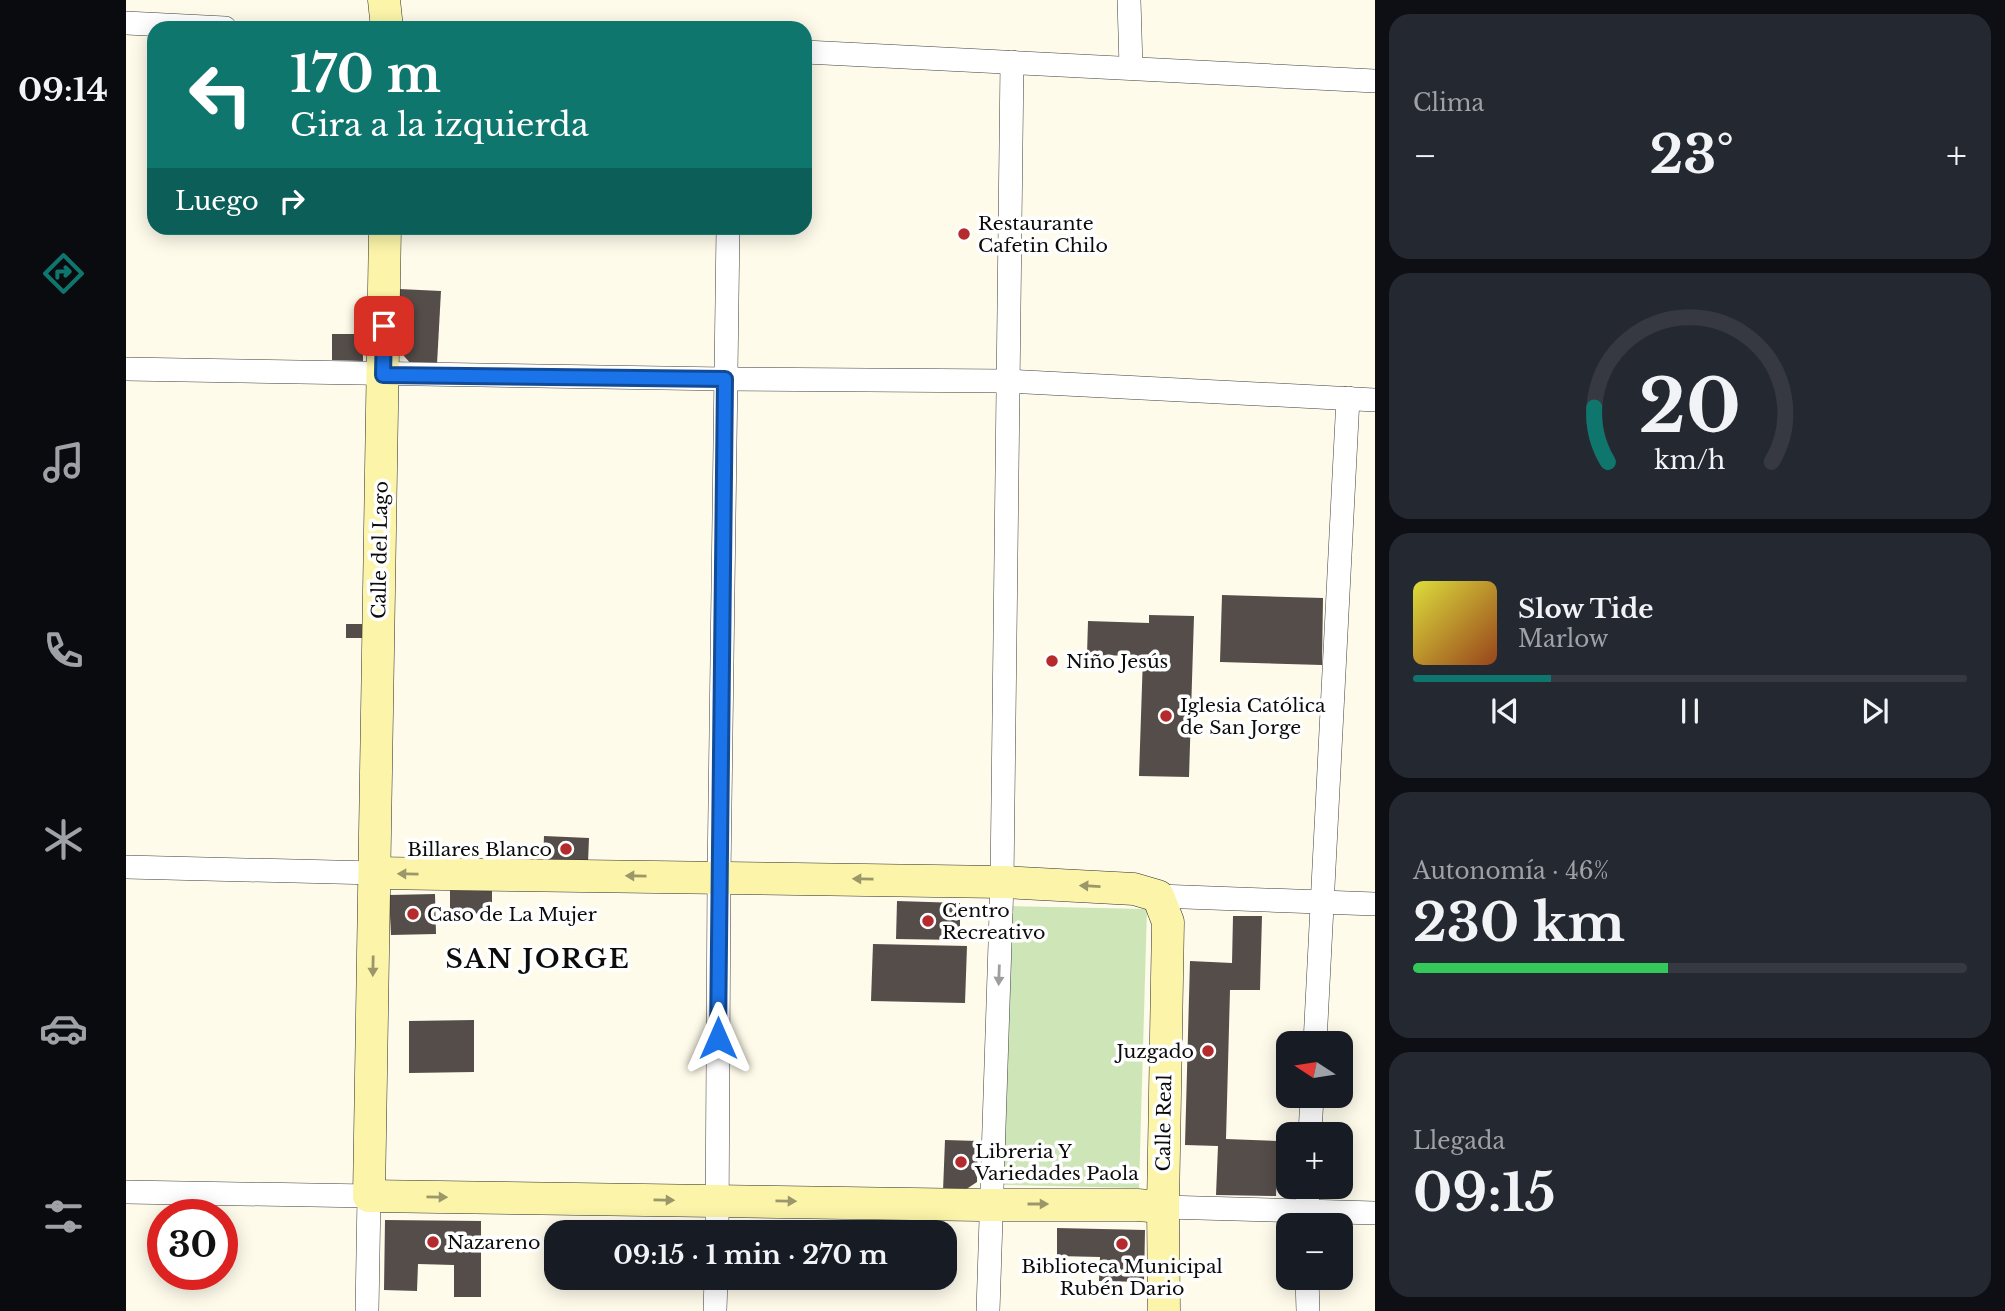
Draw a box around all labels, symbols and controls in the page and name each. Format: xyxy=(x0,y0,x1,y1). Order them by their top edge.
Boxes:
text: 170 m xyxy=(290,44,441,105)
icon: left xyxy=(175,49,266,140)
text: 09:14 xyxy=(18,70,108,110)
text: Clima xyxy=(1413,89,1484,117)
text: Gira a la izquierda xyxy=(290,105,589,145)
text: 23° xyxy=(1649,123,1734,187)
text: − xyxy=(1413,132,1437,179)
text: + xyxy=(1946,132,1967,179)
icon: right xyxy=(273,182,311,220)
text: Luego xyxy=(175,185,259,217)
place label: Restaurante Cafetin Chilo xyxy=(978,212,1108,257)
marker: Restaurante Cafetin Chilo xyxy=(956,226,972,242)
icon: directions xyxy=(39,249,88,298)
pin xyxy=(354,296,414,356)
icon: arrive xyxy=(365,307,403,345)
text: 20 xyxy=(1639,362,1741,453)
icon: music xyxy=(39,438,88,487)
text: km/h xyxy=(1655,445,1725,476)
street label: Calle del Lago xyxy=(367,481,393,619)
text: Slow Tide xyxy=(1518,593,1654,625)
text: Marlow xyxy=(1518,625,1608,653)
icon: phone xyxy=(39,626,88,675)
place label: Niño Jesús xyxy=(1066,650,1168,673)
marker: Niño Jesús xyxy=(1044,653,1060,669)
icon: previous xyxy=(1486,692,1524,730)
icon: pause xyxy=(1671,692,1709,730)
icon: next xyxy=(1856,692,1894,730)
place label: Iglesia Católica de San Jorge xyxy=(1180,694,1326,739)
marker: Iglesia Católica de San Jorge xyxy=(1158,708,1174,724)
icon: climate xyxy=(39,815,88,864)
place label: Billares Blanco xyxy=(407,838,552,861)
marker: Billares Blanco xyxy=(558,841,574,857)
text: Autonomía · 46% xyxy=(1413,857,1609,885)
one-way arrow xyxy=(397,868,419,879)
one-way arrow xyxy=(624,870,646,882)
one-way arrow xyxy=(852,874,874,885)
one-way arrow xyxy=(1079,881,1101,892)
text: 230 km xyxy=(1413,891,1625,955)
place label: Centro Recreativo xyxy=(942,899,1045,944)
place label: Caso de La Mujer xyxy=(427,903,597,926)
marker: Caso de La Mujer xyxy=(405,906,421,922)
marker: Centro Recreativo xyxy=(920,913,936,929)
district label: SAN JORGE xyxy=(445,943,631,975)
one-way arrow xyxy=(367,955,379,977)
one-way arrow xyxy=(994,964,1005,986)
position arrow xyxy=(681,1001,755,1075)
icon: car xyxy=(39,1004,88,1053)
north arrow xyxy=(1276,1031,1353,1108)
map controls xyxy=(1276,1031,1353,1290)
place label: Juzgado xyxy=(1113,1040,1194,1063)
marker: Juzgado xyxy=(1200,1043,1216,1059)
street label: Calle Real xyxy=(1152,1074,1176,1172)
button: + xyxy=(1276,1122,1353,1199)
text: Llegada xyxy=(1413,1127,1505,1155)
place label: Libreria Y Variedades Paola xyxy=(974,1140,1139,1185)
marker: Libreria Y Variedades Paola xyxy=(953,1154,969,1170)
text: 09:15 xyxy=(1413,1161,1556,1225)
one-way arrow xyxy=(426,1191,448,1203)
icon: filters xyxy=(39,1192,88,1241)
one-way arrow xyxy=(654,1194,676,1205)
one-way arrow xyxy=(775,1196,797,1207)
one-way arrow xyxy=(1027,1198,1049,1210)
speed limit sign: 30 xyxy=(147,1199,238,1290)
button: − xyxy=(1276,1213,1353,1290)
place label: Nazareno xyxy=(447,1231,540,1254)
marker: Nazareno xyxy=(425,1234,441,1250)
marker: Biblioteca Municipal Rubén Dario xyxy=(1114,1236,1130,1252)
text: 09:15 · 1 min · 270 m xyxy=(613,1239,888,1271)
place label: Biblioteca Municipal Rubén Dario xyxy=(1021,1255,1223,1300)

